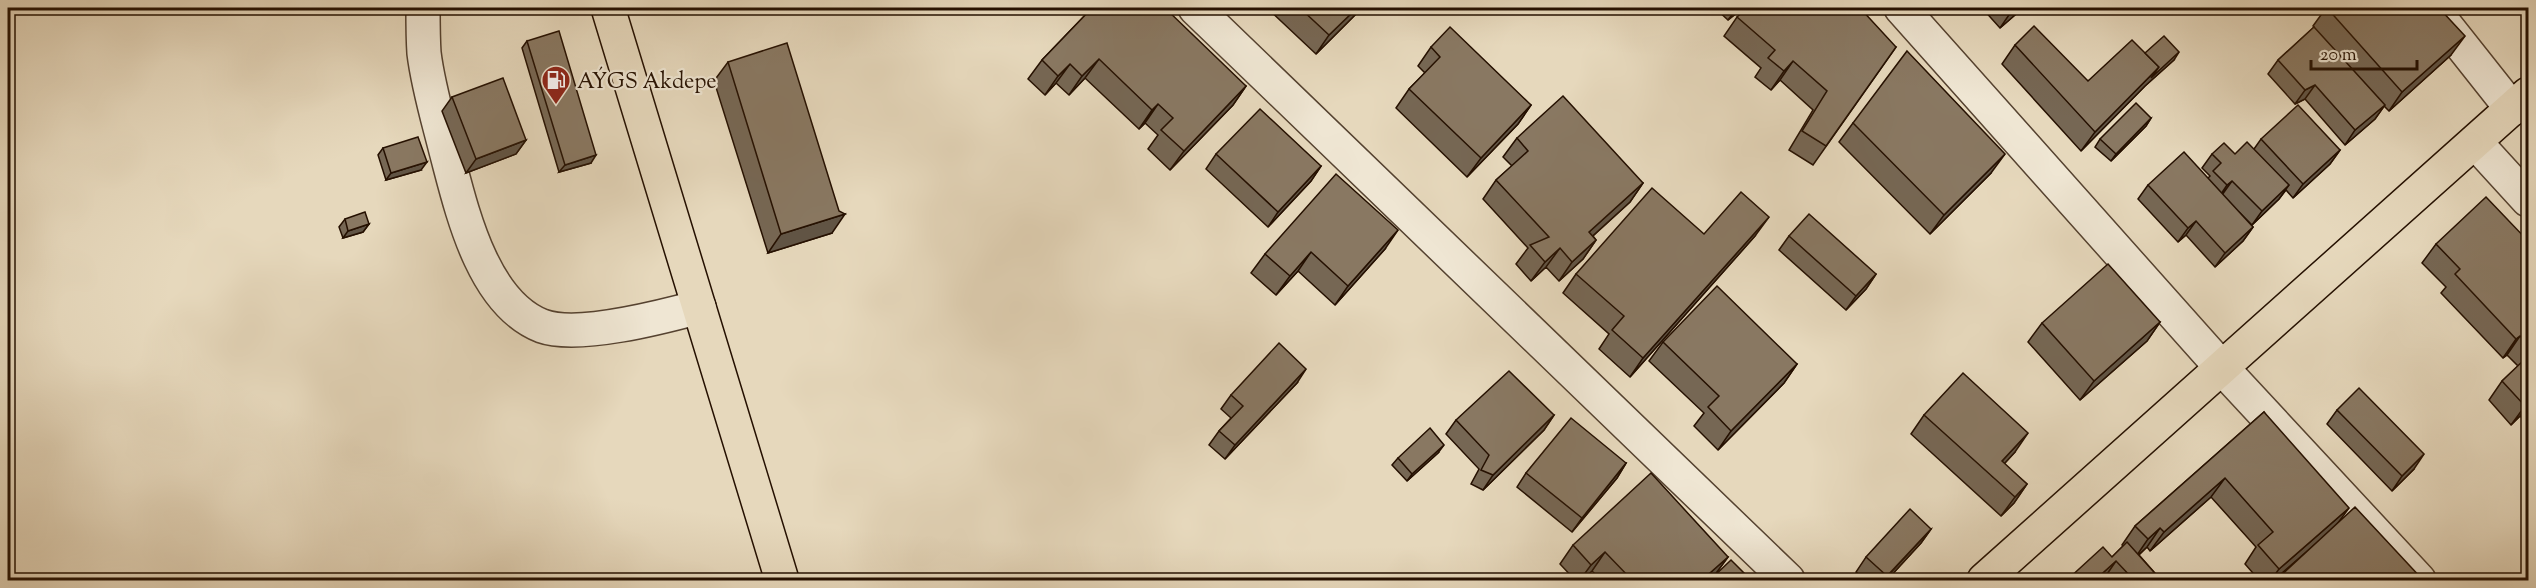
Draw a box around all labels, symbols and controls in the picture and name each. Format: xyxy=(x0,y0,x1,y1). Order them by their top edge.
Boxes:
scale bar xyxy=(2311,33,2418,71)
text: 20 m xyxy=(2320,43,2357,69)
fuel station icon: AÝGS Akdepe xyxy=(540,64,572,106)
place label: AÝGS Akdepe xyxy=(577,66,717,99)

